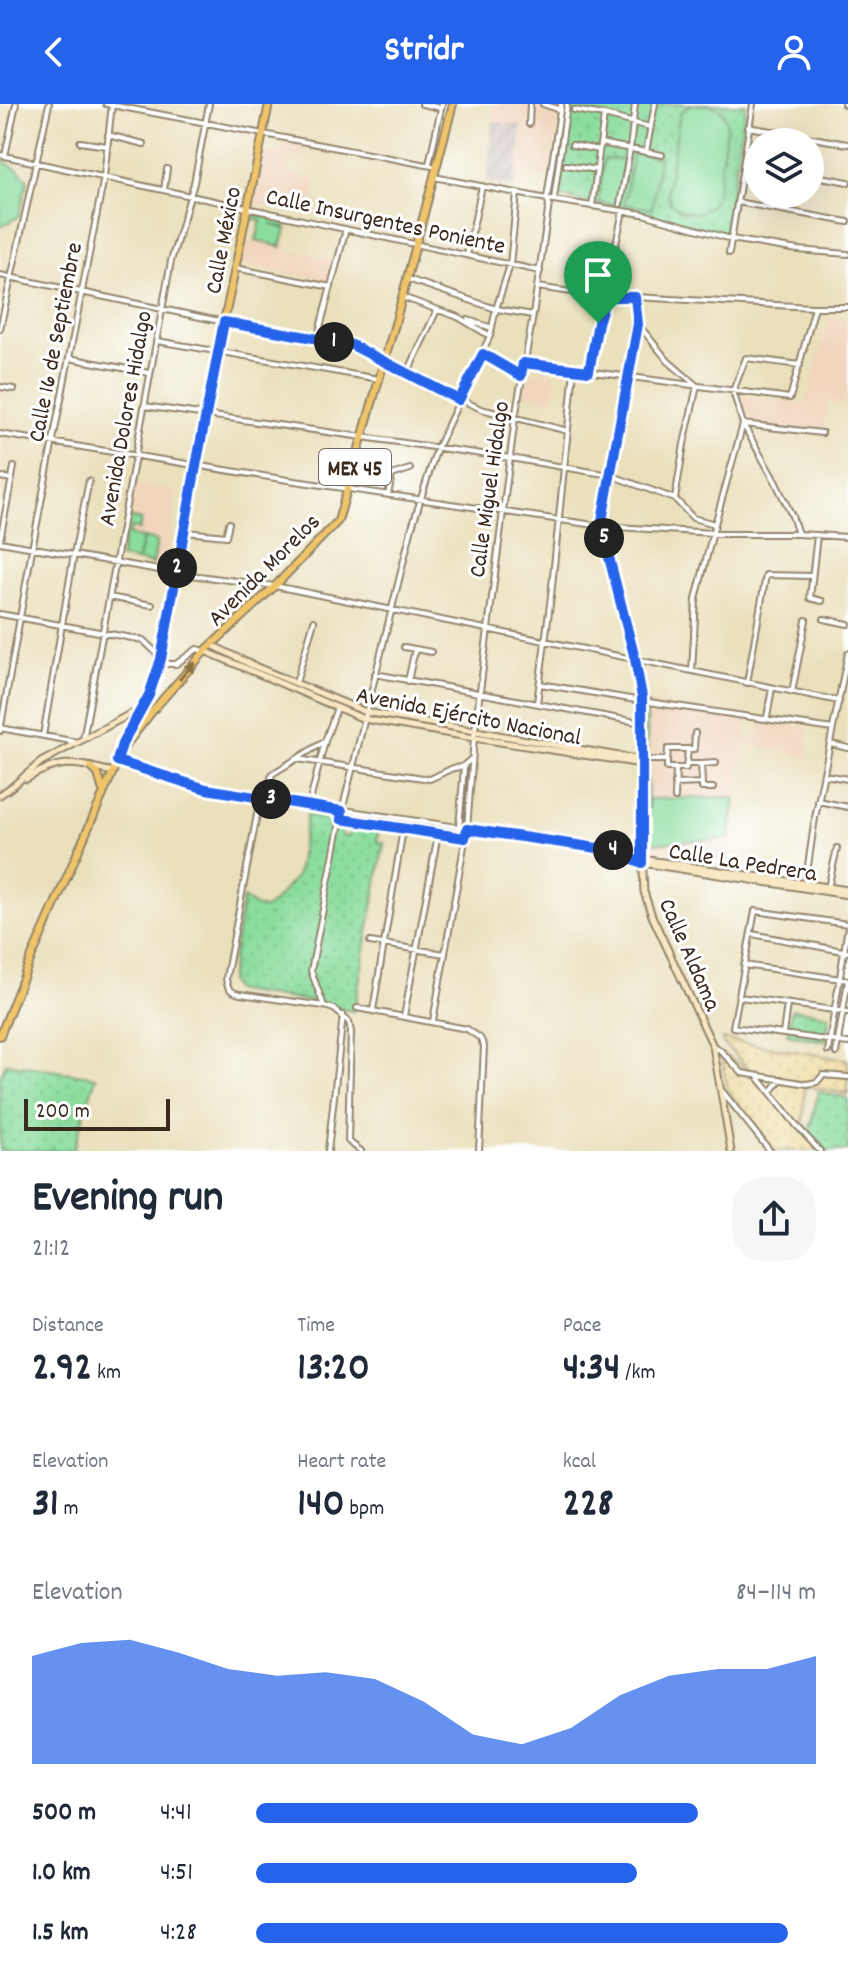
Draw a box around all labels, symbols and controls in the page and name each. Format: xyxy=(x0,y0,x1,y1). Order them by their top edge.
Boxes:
text: Stridr xyxy=(384,26,464,78)
icon: back xyxy=(32,30,76,74)
icon: person xyxy=(772,30,816,74)
map controls xyxy=(744,128,824,208)
button: layers xyxy=(744,128,824,208)
street label: Calle Insurgentes Poniente xyxy=(263,181,508,265)
street label: Calle México xyxy=(198,184,252,297)
street label: Calle 16 de Septiembre xyxy=(21,240,93,445)
pin xyxy=(564,241,632,323)
icon: arrive xyxy=(576,253,620,297)
street label: Avenida Dolores Hidalgo xyxy=(91,308,163,529)
pin: 1 xyxy=(314,322,354,362)
text: 1 xyxy=(332,326,336,357)
street label: Calle Miguel Hidalgo xyxy=(462,399,520,580)
road number: MEX 45 xyxy=(319,449,391,485)
street label: Avenida Morelos xyxy=(201,507,329,635)
pin: 5 xyxy=(584,518,624,558)
text: 5 xyxy=(599,522,609,553)
pin: 2 xyxy=(157,548,197,588)
text: 2 xyxy=(172,552,182,583)
one-way arrow xyxy=(178,662,196,681)
street label: Avenida Ejército Nacional xyxy=(353,679,584,756)
pin: 3 xyxy=(251,779,291,819)
text: 3 xyxy=(266,783,276,814)
pin: 4 xyxy=(593,830,633,870)
text: 4 xyxy=(608,834,618,865)
street label: Calle La Pedrera xyxy=(666,835,820,893)
street label: Calle Aldama xyxy=(648,894,728,1017)
scale bar xyxy=(24,1095,170,1131)
text: 200 m xyxy=(36,1097,90,1128)
text: Evening run xyxy=(32,1169,223,1232)
button: share xyxy=(732,1177,816,1261)
text: 21:12 xyxy=(32,1231,70,1268)
text: Distance xyxy=(32,1311,104,1342)
text: Time xyxy=(297,1311,335,1342)
text: Pace xyxy=(563,1311,602,1342)
text: 2.92 xyxy=(32,1342,92,1399)
text: 13:20 xyxy=(297,1342,370,1399)
text: 4:34 xyxy=(563,1342,620,1399)
text: km xyxy=(92,1358,121,1389)
text: /km xyxy=(620,1358,656,1389)
text: Elevation xyxy=(32,1447,109,1478)
text: Heart rate xyxy=(297,1447,386,1478)
text: kcal xyxy=(563,1447,596,1478)
text: 31 xyxy=(32,1478,59,1535)
text: 140 xyxy=(297,1478,345,1535)
text: 228 xyxy=(563,1478,614,1535)
text: m xyxy=(59,1494,79,1525)
text: bpm xyxy=(345,1494,384,1525)
text: Elevation xyxy=(32,1575,122,1612)
text: 84–114 m xyxy=(736,1575,816,1612)
text: 500 m xyxy=(32,1795,96,1832)
text: 4:41 xyxy=(160,1795,192,1832)
text: 1.0 km xyxy=(32,1855,91,1892)
text: 4:51 xyxy=(160,1855,193,1892)
text: 1.5 km xyxy=(32,1915,89,1952)
text: 4:28 xyxy=(160,1915,197,1952)

